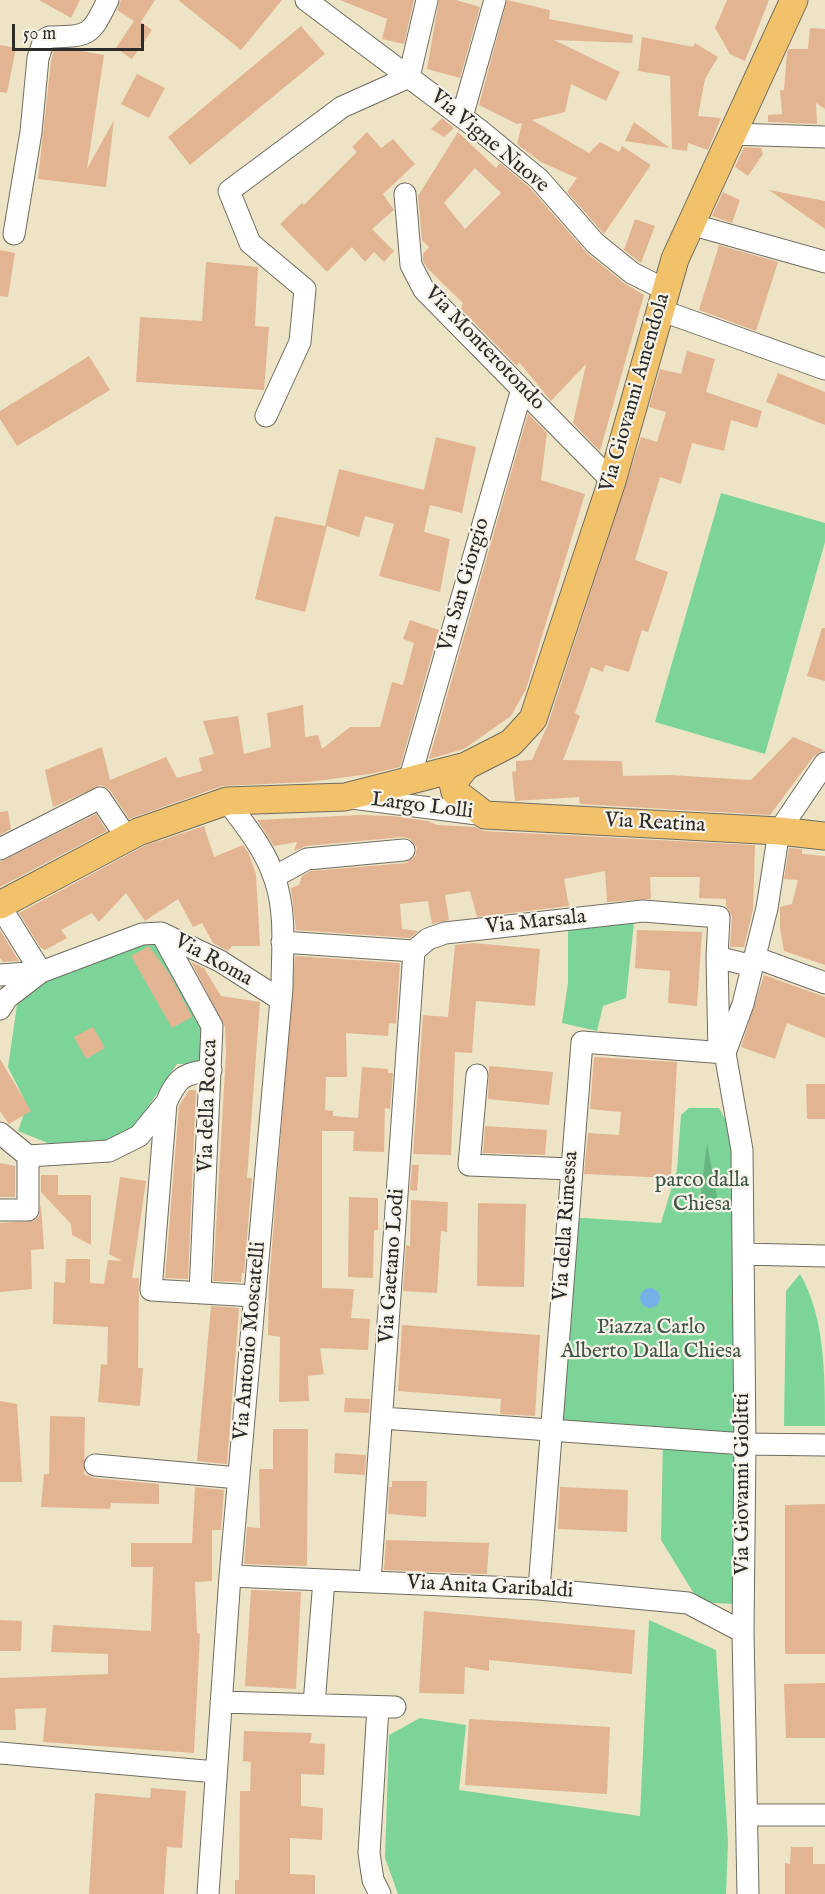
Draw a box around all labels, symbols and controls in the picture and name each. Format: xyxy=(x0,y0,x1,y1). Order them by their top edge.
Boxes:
scale bar xyxy=(15,12,147,50)
text: 50 m xyxy=(23,23,56,46)
street label: Via Vigne Nuove xyxy=(424,85,554,199)
street label: Via Monterotondo xyxy=(418,282,550,416)
street label: Via Giovanni Amendola xyxy=(596,291,676,495)
street label: Via San Giorgio xyxy=(434,515,496,655)
street label: Largo Lolli xyxy=(370,788,474,826)
street label: Via Reatina xyxy=(604,809,706,839)
street label: Via Marsala xyxy=(485,905,587,941)
street label: Via Roma xyxy=(170,929,256,993)
street label: Via della Rocca xyxy=(194,1039,224,1173)
street label: Via della Rimessa xyxy=(549,1150,585,1302)
park label: parco dalla Chiesa xyxy=(655,1169,749,1219)
street label: Via Gaetano Lodi xyxy=(375,1188,411,1344)
street label: Via Antonio Moscatelli xyxy=(230,1240,272,1442)
park label: Piazza Carlo Alberto Dalla Chiesa xyxy=(561,1316,741,1366)
street label: Via Giovanni Giolitti xyxy=(731,1393,757,1575)
street label: Via Anita Garibaldi xyxy=(406,1571,574,1605)

